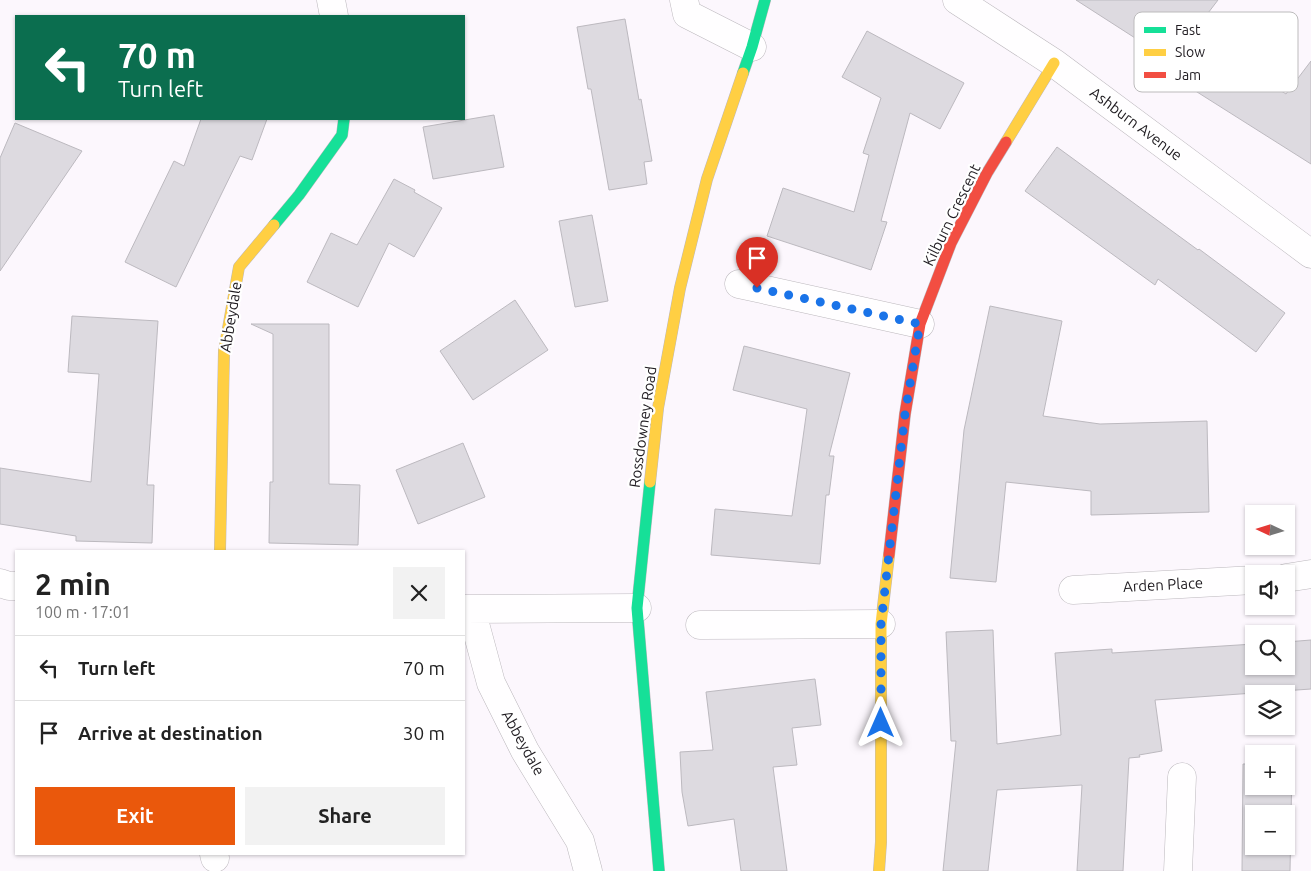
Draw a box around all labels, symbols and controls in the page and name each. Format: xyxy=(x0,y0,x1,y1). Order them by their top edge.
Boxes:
legend xyxy=(1134,12,1298,92)
text: Fast xyxy=(1175,22,1201,38)
icon: left xyxy=(35,35,100,100)
text: 70 m xyxy=(118,35,196,75)
text: Slow xyxy=(1175,44,1205,60)
text: Jam xyxy=(1175,67,1201,83)
text: Turn left xyxy=(118,76,203,101)
street label: Ashburn Avenue xyxy=(1087,84,1186,164)
street label: Kilburn Crescent xyxy=(919,161,984,269)
pin xyxy=(736,237,778,288)
icon: arrive xyxy=(743,244,771,272)
street label: Abbeydale xyxy=(217,280,244,354)
street label: Rossdowney Road xyxy=(626,365,659,489)
north arrow xyxy=(1245,505,1295,555)
map controls xyxy=(1245,505,1295,855)
button: sound xyxy=(1245,565,1295,615)
text: 2 min xyxy=(35,567,111,601)
button: close xyxy=(393,567,445,619)
street label: Arden Place xyxy=(1122,574,1204,595)
text: 100 m · 17:01 xyxy=(35,603,131,621)
button: search xyxy=(1245,625,1295,675)
icon: left xyxy=(35,654,63,682)
text: Turn left xyxy=(78,657,156,679)
text: 70 m xyxy=(403,657,445,679)
button: layers xyxy=(1245,685,1295,735)
position arrow xyxy=(854,696,906,748)
street label: Abbeydale xyxy=(499,707,548,778)
icon: arrive xyxy=(35,719,63,747)
text: Arrive at destination xyxy=(78,722,263,744)
text: 30 m xyxy=(403,722,445,744)
button: + xyxy=(1245,745,1295,795)
button: Exit xyxy=(35,787,235,845)
button: Share xyxy=(245,787,445,845)
button: − xyxy=(1245,805,1295,855)

